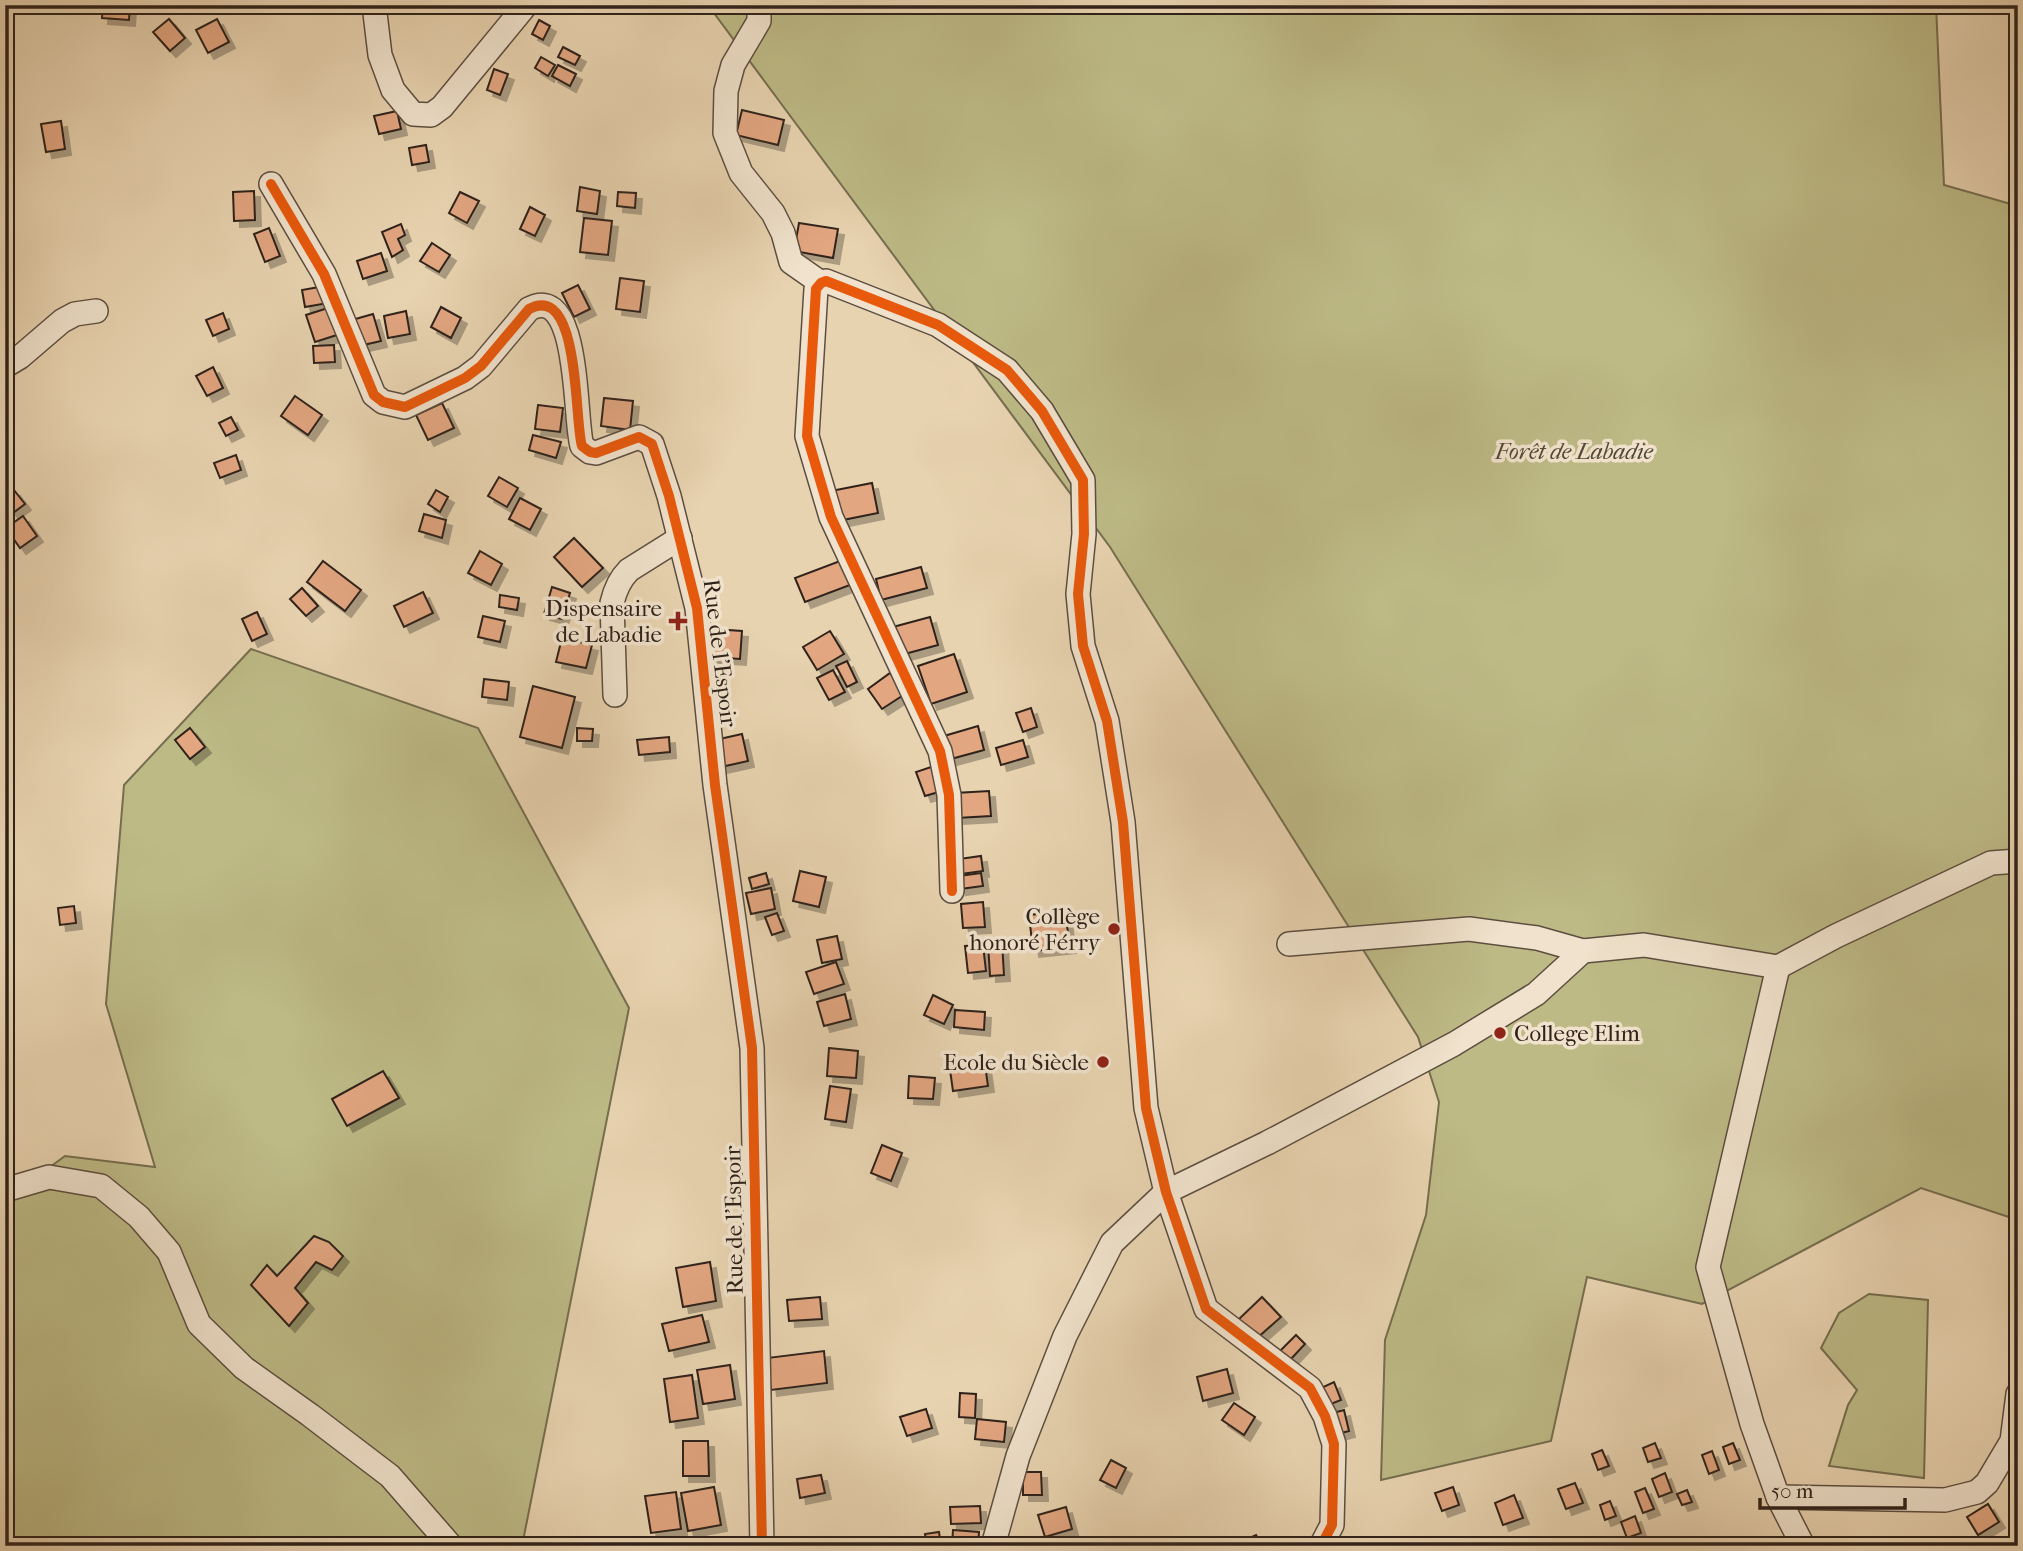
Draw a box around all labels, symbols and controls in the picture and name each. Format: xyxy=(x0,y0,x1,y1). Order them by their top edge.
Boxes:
park label: Forêt de Labadie xyxy=(1494,438,1653,465)
street label: Rue de l'Espoir xyxy=(698,578,742,729)
place label: Dispensaire de Labadie xyxy=(545,595,662,648)
marker: Dispensaire de Labadie xyxy=(668,611,688,631)
place label: Collège honoré Férry xyxy=(970,903,1101,956)
marker: Collège honoré Férry xyxy=(1106,921,1122,937)
place label: College Elim xyxy=(1514,1020,1640,1047)
marker: College Elim xyxy=(1492,1025,1508,1041)
place label: Ecole du Siècle xyxy=(943,1049,1089,1076)
marker: Ecole du Siècle xyxy=(1095,1054,1111,1070)
street label: Rue de l'Espoir xyxy=(719,1145,749,1295)
scale bar xyxy=(1760,1467,1906,1511)
text: 50 m xyxy=(1771,1479,1814,1503)

